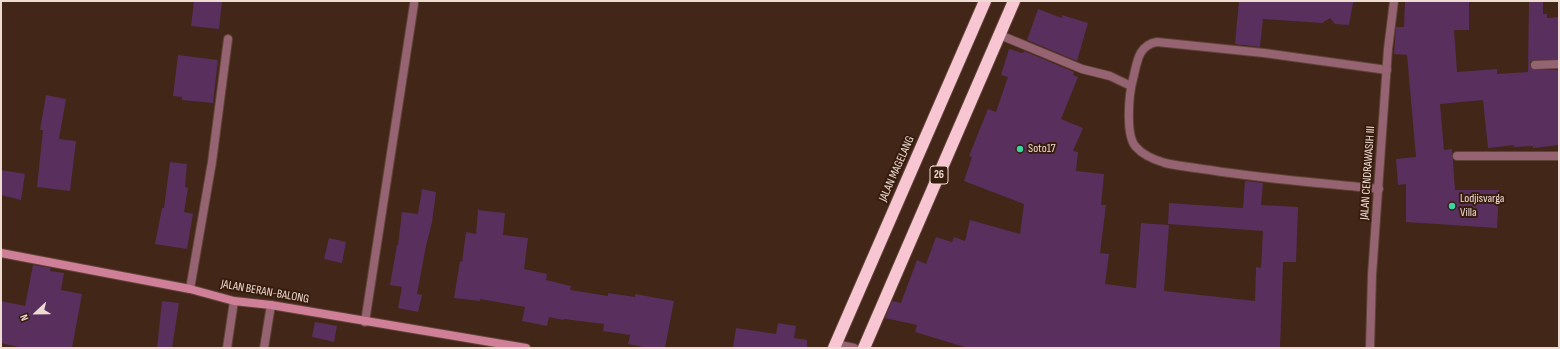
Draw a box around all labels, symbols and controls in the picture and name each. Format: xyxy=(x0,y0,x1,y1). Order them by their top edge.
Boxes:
street label: JALAN CENDRAWASIH III xyxy=(1358,126,1378,220)
street label: JALAN MAGELANG xyxy=(876,134,918,204)
place label: Soto17 xyxy=(1028,142,1056,156)
marker: Soto17 xyxy=(1015,144,1025,154)
road number: 26 xyxy=(930,166,948,184)
place label: Lodjisvarga Villa xyxy=(1460,192,1504,220)
marker: Lodjisvarga Villa xyxy=(1447,201,1457,211)
street label: JALAN BERAN-BALONG xyxy=(220,277,310,307)
north arrow xyxy=(16,293,56,333)
text: N xyxy=(17,313,32,323)

